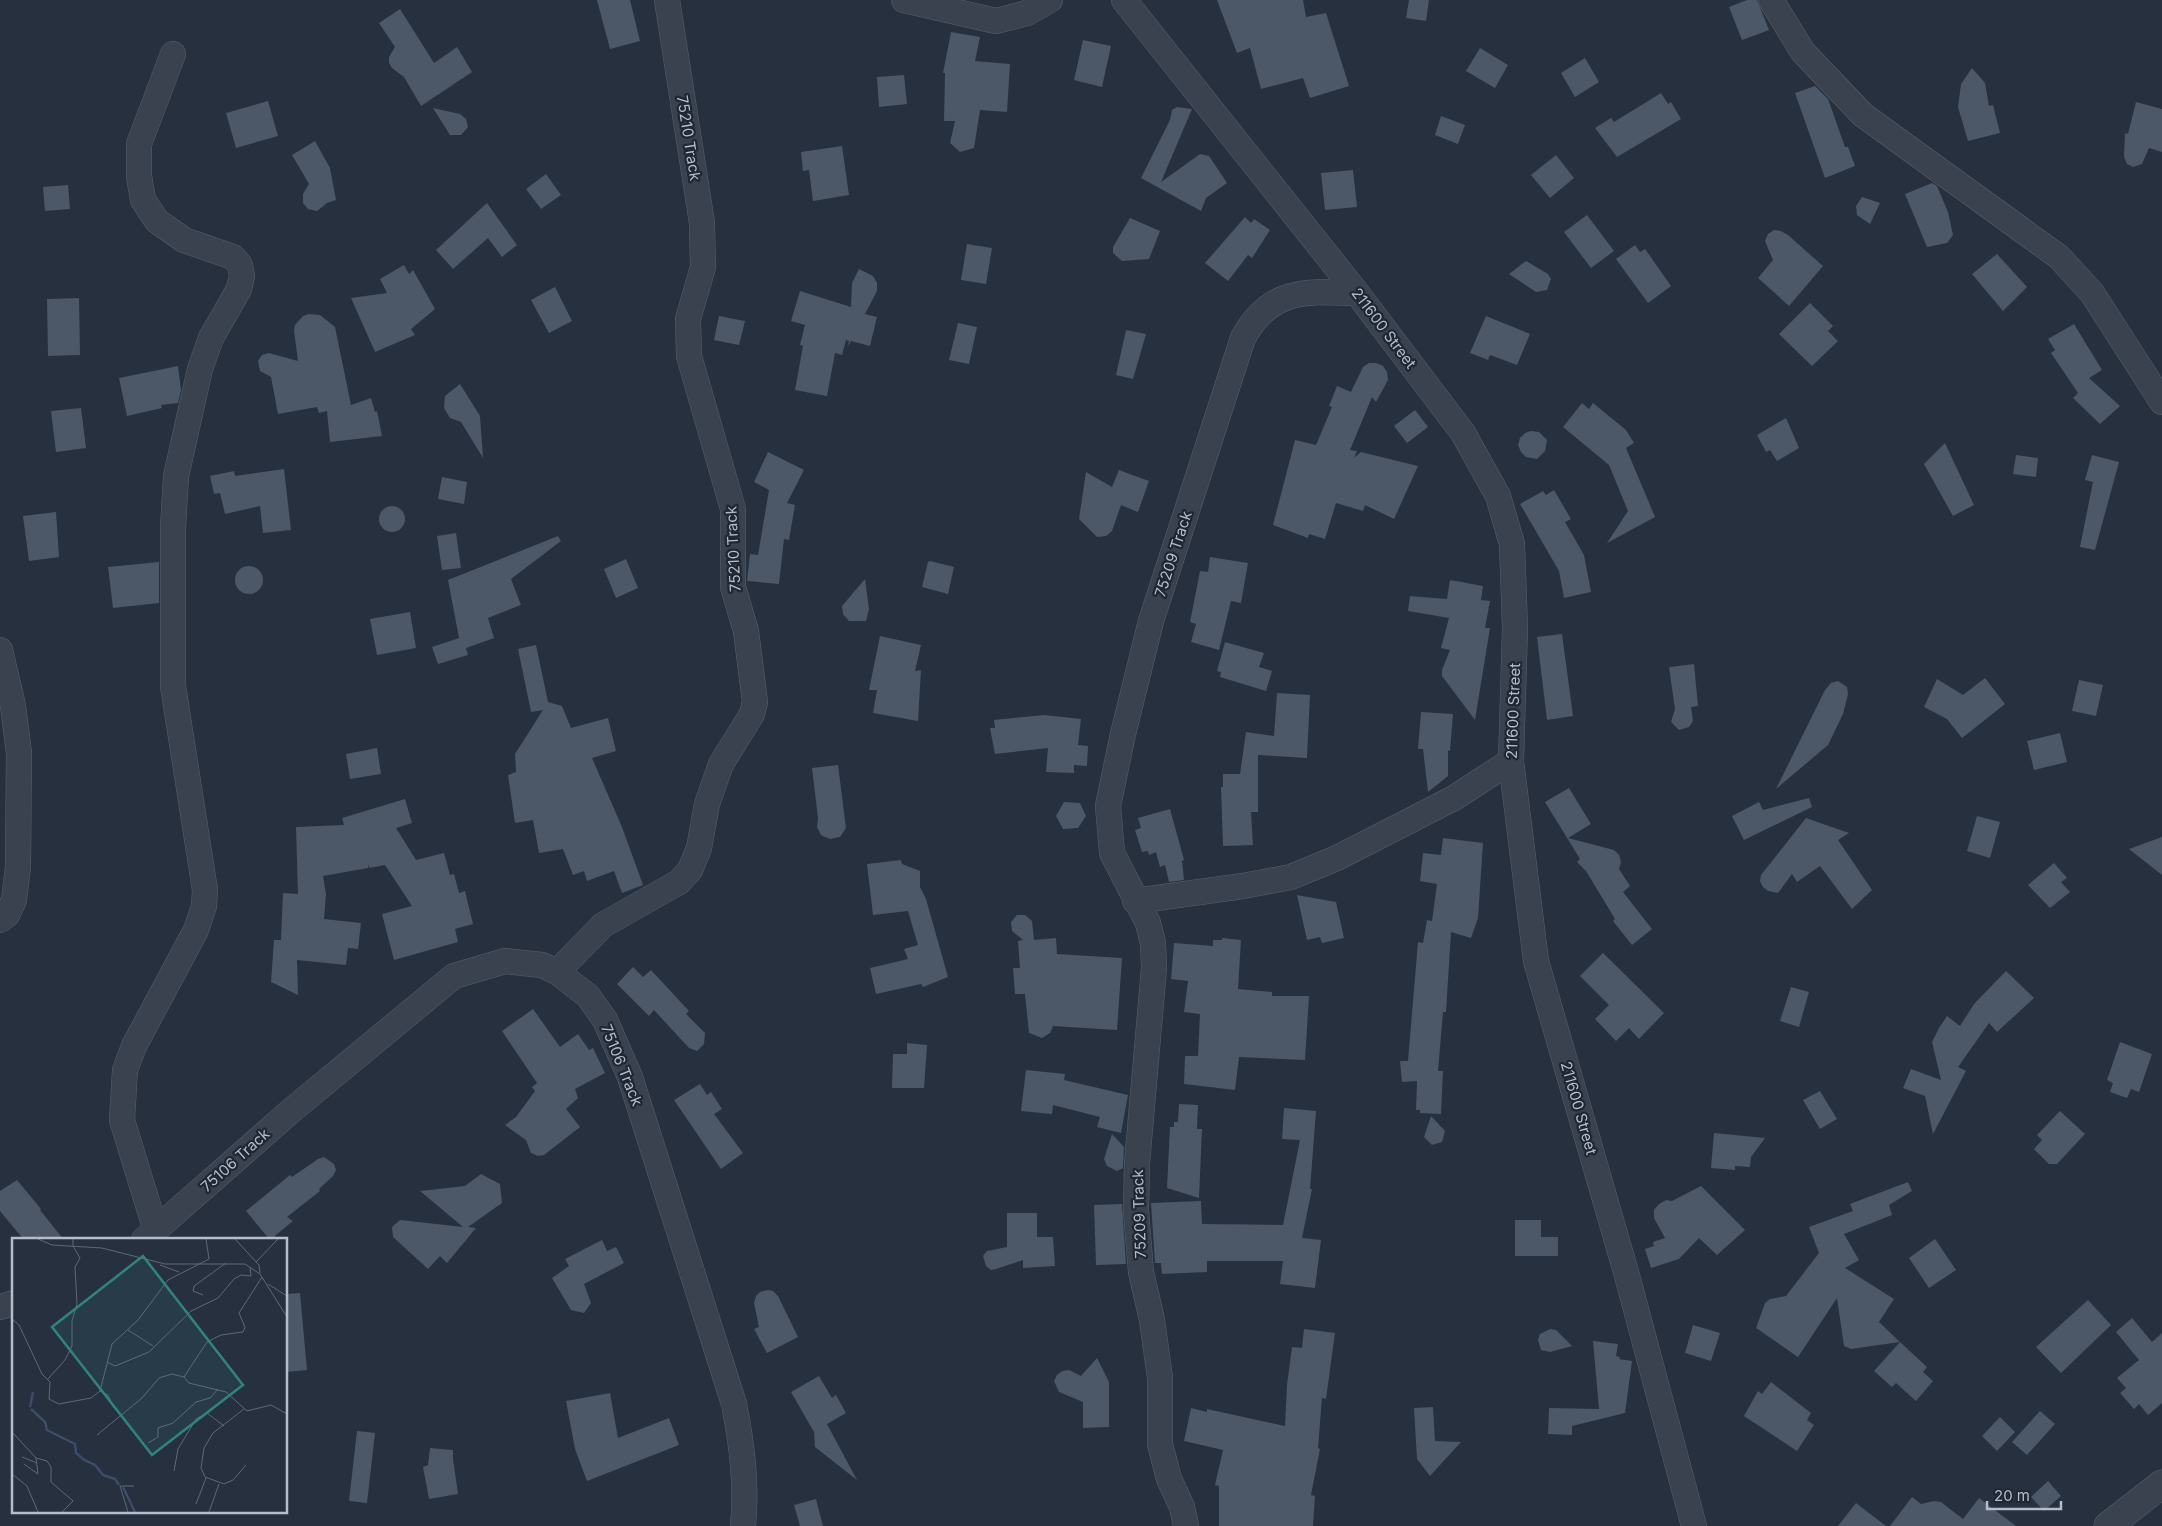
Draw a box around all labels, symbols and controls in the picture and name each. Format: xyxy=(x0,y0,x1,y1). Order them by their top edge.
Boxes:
street label: 75210 Track xyxy=(673,94,705,183)
street label: 211600 Street xyxy=(1347,284,1421,372)
street label: 75210 Track xyxy=(721,505,745,592)
street label: 75209 Track xyxy=(1150,508,1196,599)
street label: 211600 Street xyxy=(1502,663,1524,759)
street label: 75106 Track xyxy=(597,1021,647,1109)
street label: 211600 Street xyxy=(1557,1059,1601,1157)
street label: 75106 Track xyxy=(197,1124,274,1196)
street label: 75209 Track xyxy=(1128,1168,1150,1259)
inset map xyxy=(12,1238,288,1514)
scale bar xyxy=(1987,1478,2061,1510)
text: 20 m xyxy=(1994,1486,2030,1505)

